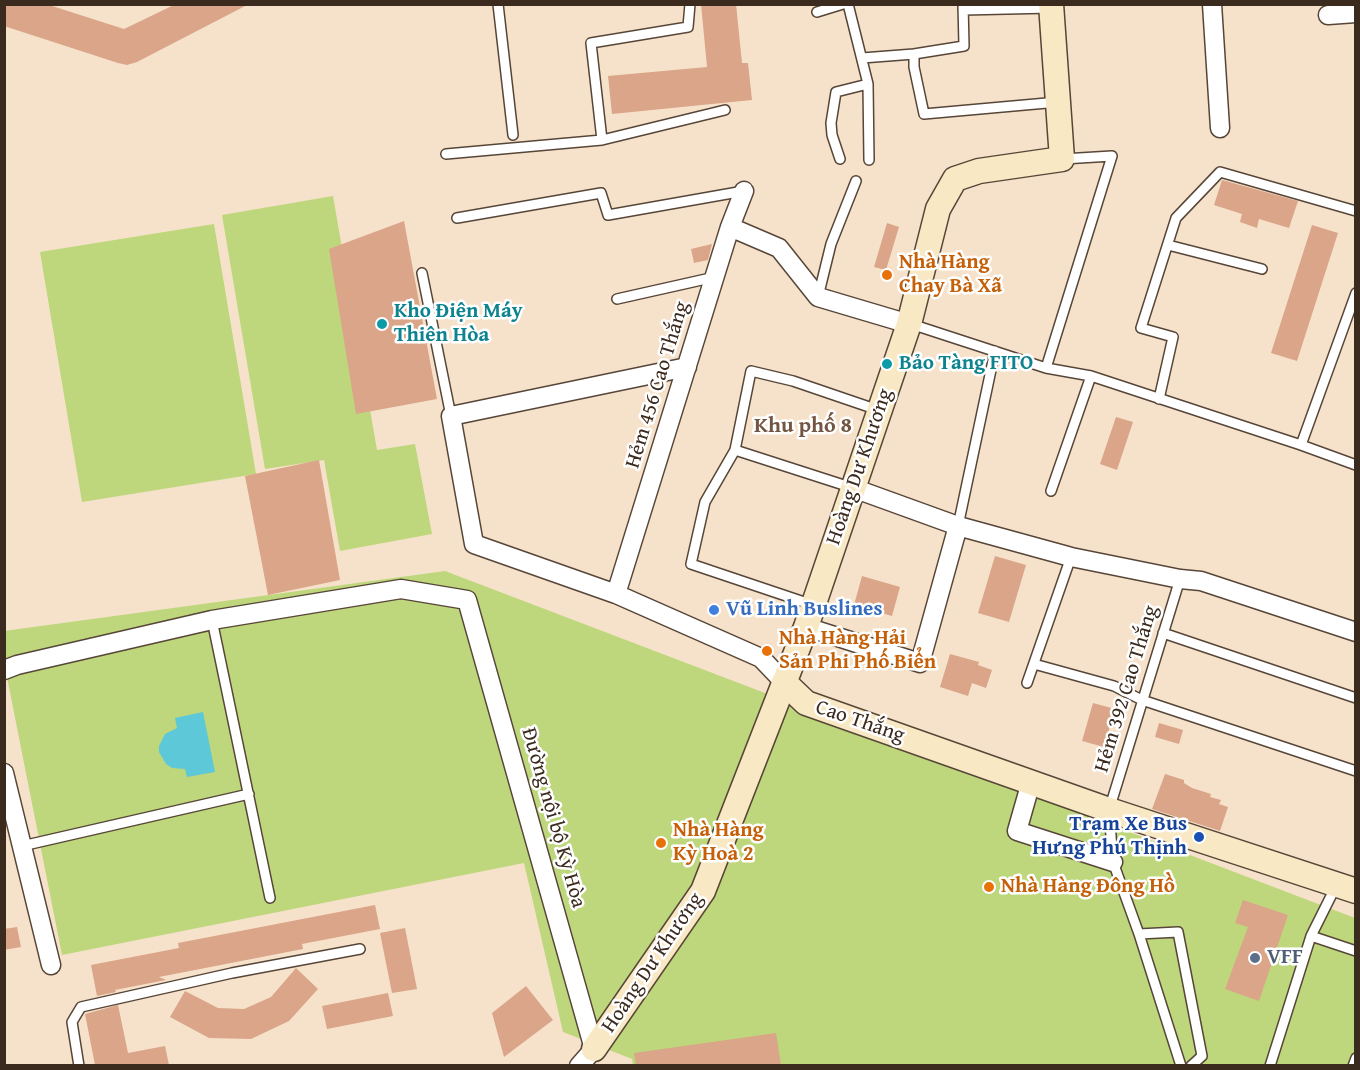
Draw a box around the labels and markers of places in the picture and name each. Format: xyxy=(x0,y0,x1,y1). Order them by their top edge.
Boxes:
place label: Nhà Hàng Chay Bà Xã xyxy=(899,250,1002,300)
marker: Nhà Hàng Chay Bà Xã xyxy=(880,268,894,282)
place label: Kho Điện Máy Thiên Hòa xyxy=(394,299,523,349)
marker: Kho Điện Máy Thiên Hòa xyxy=(375,317,389,331)
place label: Bảo Tàng FITO xyxy=(899,351,1033,377)
marker: Bảo Tàng FITO xyxy=(880,357,894,371)
place label: Vũ Linh Buslines xyxy=(726,597,882,623)
marker: Vũ Linh Buslines xyxy=(707,603,721,617)
place label: Nhà Hàng Hải Sản Phi Phố Biển xyxy=(779,626,936,676)
marker: Nhà Hàng Hải Sản Phi Phố Biển xyxy=(760,644,774,658)
place label: Trạm Xe Bus Hưng Phú Thịnh xyxy=(1032,812,1187,862)
place label: Nhà Hàng Kỳ Hoà 2 xyxy=(673,818,764,868)
marker: Trạm Xe Bus Hưng Phú Thịnh xyxy=(1192,830,1206,844)
marker: Nhà Hàng Kỳ Hoà 2 xyxy=(654,836,668,850)
place label: Nhà Hàng Đông Hồ xyxy=(1001,874,1175,900)
marker: Nhà Hàng Đông Hồ xyxy=(982,880,996,894)
place label: VFF xyxy=(1267,945,1303,971)
marker: VFF xyxy=(1248,951,1262,965)

